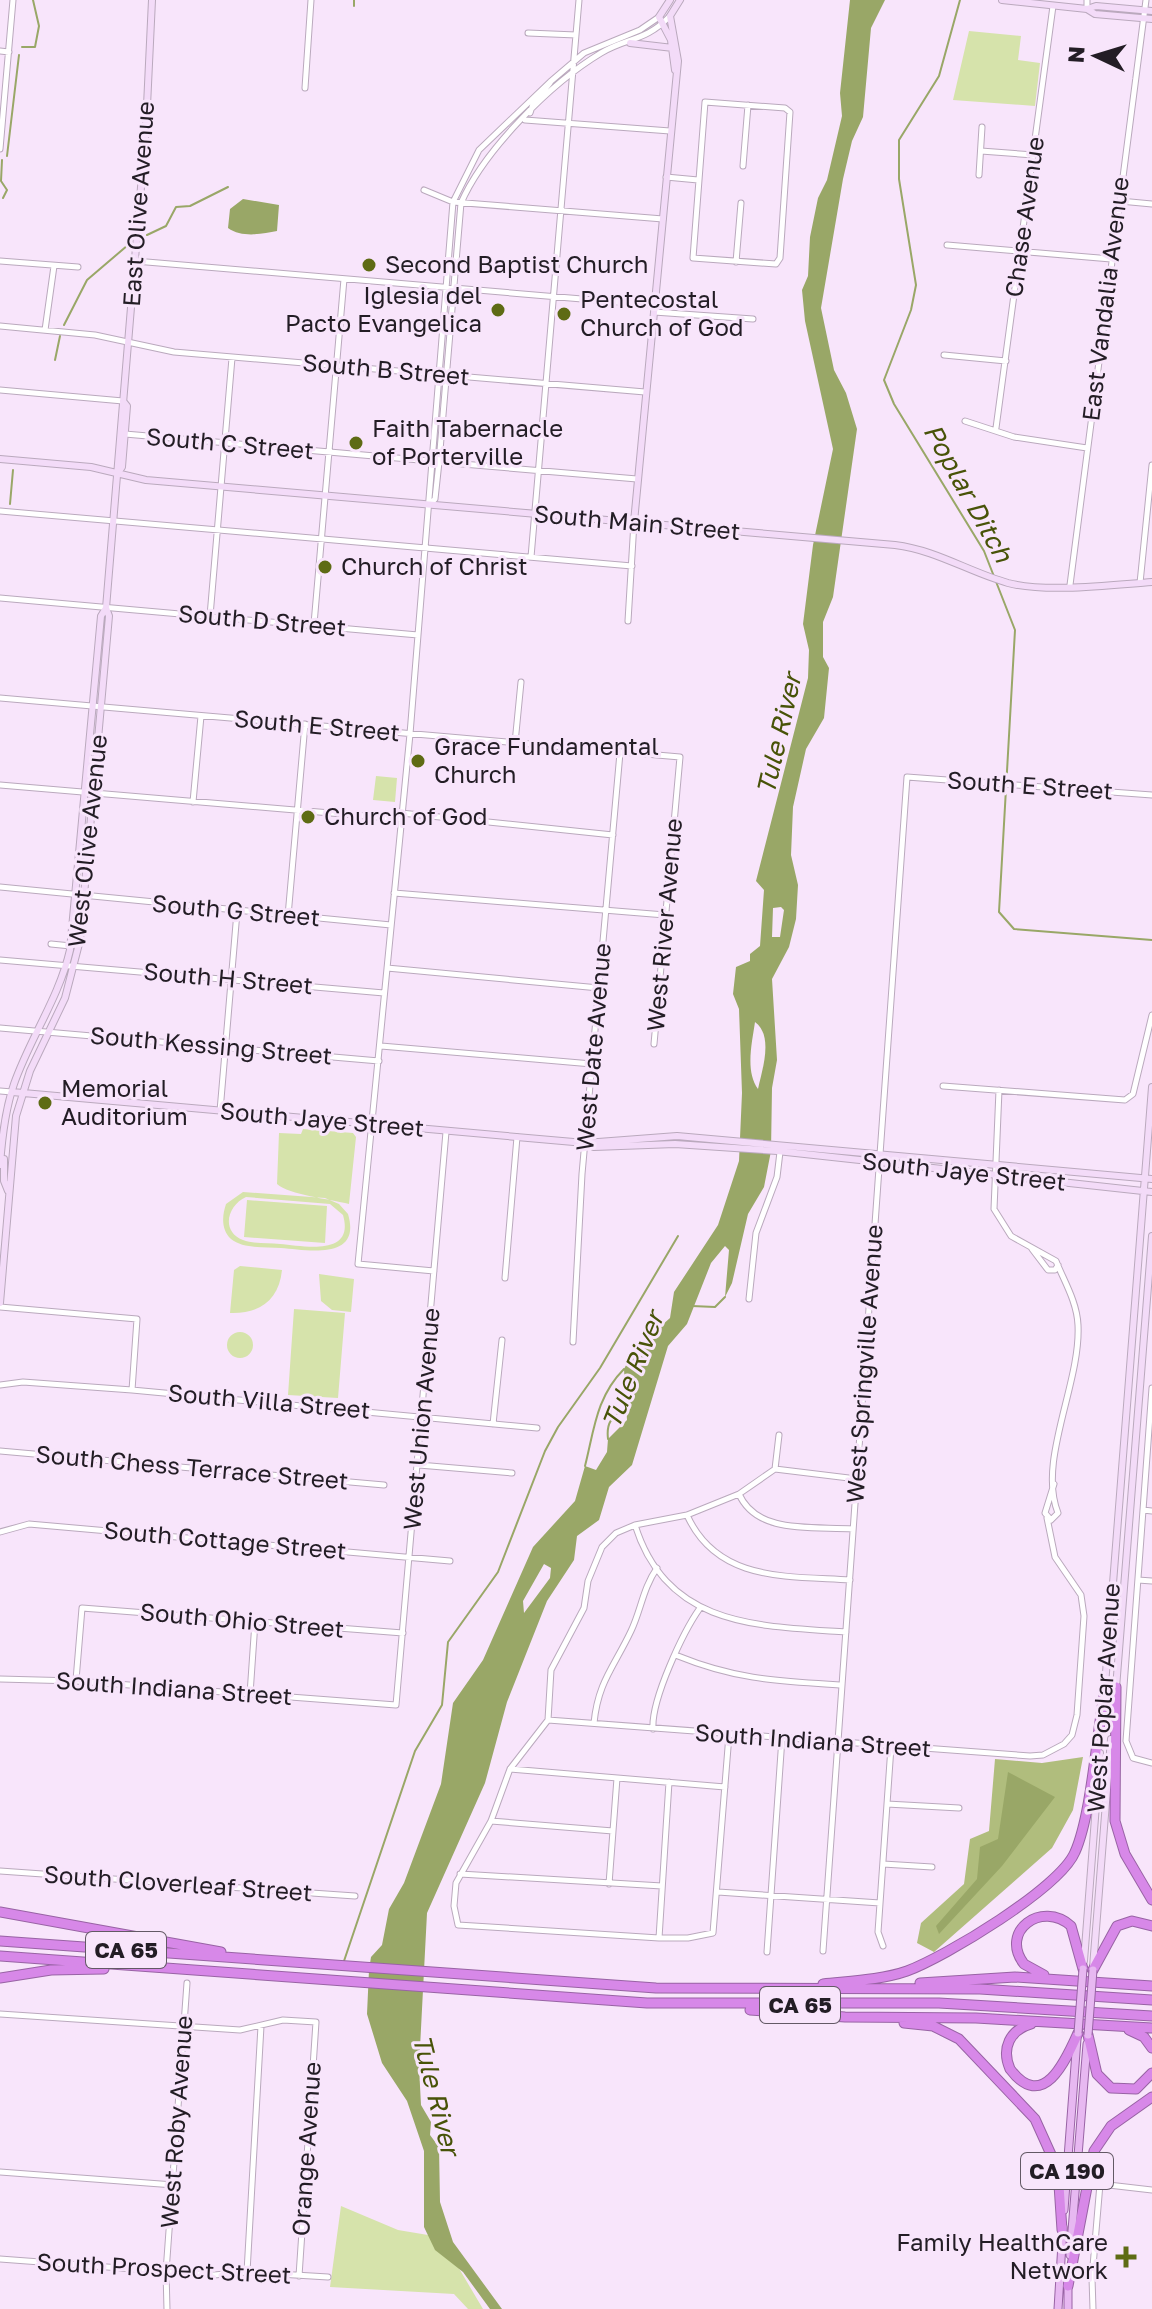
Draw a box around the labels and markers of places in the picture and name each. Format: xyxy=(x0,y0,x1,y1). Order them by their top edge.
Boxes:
place label: Second Baptist Church xyxy=(385,249,649,278)
marker: Second Baptist Church xyxy=(360,256,378,274)
place label: Iglesia del Pacto Evangelica xyxy=(285,280,482,337)
place label: Pentecostal Church of God xyxy=(580,284,744,341)
marker: Iglesia del Pacto Evangelica xyxy=(489,301,507,319)
marker: Pentecostal Church of God xyxy=(555,305,573,323)
place label: Faith Tabernacle of Porterville xyxy=(372,413,563,470)
marker: Faith Tabernacle of Porterville xyxy=(347,434,365,452)
place label: Church of Christ xyxy=(341,551,528,580)
marker: Church of Christ xyxy=(316,558,334,576)
place label: Grace Fundamental Church xyxy=(434,731,659,788)
marker: Grace Fundamental Church xyxy=(409,752,427,770)
place label: Church of God xyxy=(324,801,488,830)
marker: Church of God xyxy=(299,808,317,826)
place label: Memorial Auditorium xyxy=(61,1073,188,1130)
marker: Memorial Auditorium xyxy=(36,1094,54,1112)
place label: Family HealthCare Network xyxy=(896,2227,1108,2284)
marker: Family HealthCare Network xyxy=(1115,2246,1137,2268)

